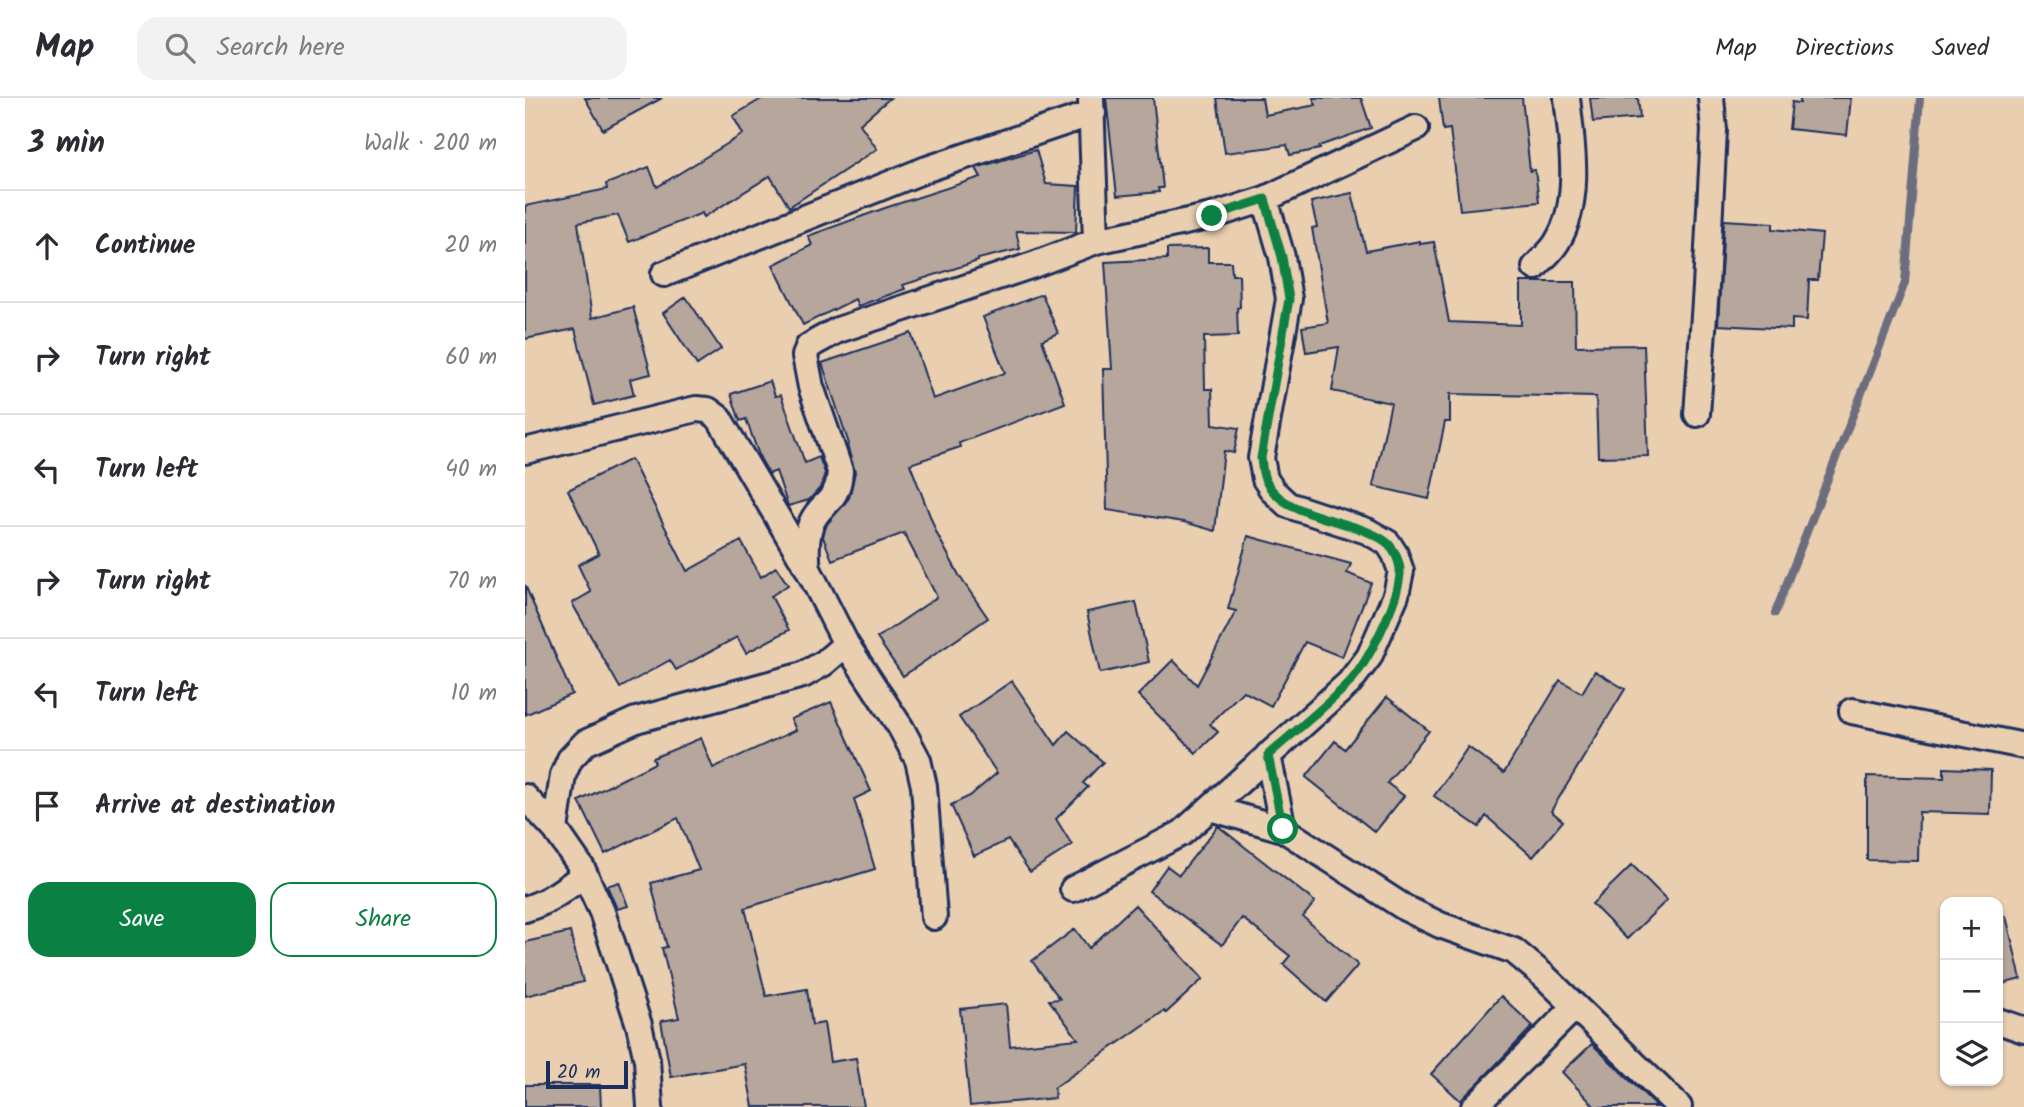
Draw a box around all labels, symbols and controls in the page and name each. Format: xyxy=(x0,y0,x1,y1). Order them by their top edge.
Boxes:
search box xyxy=(137,17,627,80)
text: Map xyxy=(35,22,95,75)
text: Search here xyxy=(217,27,345,69)
icon: search xyxy=(161,29,199,67)
text: Map xyxy=(1715,29,1757,68)
text: Directions xyxy=(1795,29,1894,68)
text: Saved xyxy=(1932,29,1989,68)
text: 3 min xyxy=(28,120,105,168)
text: Walk · 200 m xyxy=(364,126,497,162)
route end xyxy=(1196,200,1227,231)
text: Continue xyxy=(95,225,196,267)
icon: ahead xyxy=(28,227,66,265)
text: 20 m xyxy=(445,228,497,264)
text: Turn right xyxy=(95,337,211,379)
icon: right xyxy=(28,339,66,377)
text: 60 m xyxy=(445,340,497,376)
text: Turn left xyxy=(95,449,198,491)
icon: left xyxy=(28,451,66,489)
text: 40 m xyxy=(445,452,497,488)
text: Turn right xyxy=(95,561,211,603)
icon: right xyxy=(28,563,66,601)
text: 70 m xyxy=(447,564,497,600)
text: Turn left xyxy=(95,673,198,715)
icon: left xyxy=(28,675,66,713)
text: 10 m xyxy=(451,676,497,712)
text: Arrive at destination xyxy=(95,785,335,827)
icon: arrive xyxy=(28,787,66,825)
route start xyxy=(1267,813,1298,844)
button: Save xyxy=(28,882,256,957)
button: Share xyxy=(270,882,497,957)
map controls xyxy=(1940,897,2003,1086)
button: + xyxy=(1940,897,2003,960)
button: − xyxy=(1940,960,2003,1023)
button: layers xyxy=(1940,1023,2003,1086)
scale bar xyxy=(546,1058,628,1090)
text: 20 m xyxy=(557,1058,600,1088)

